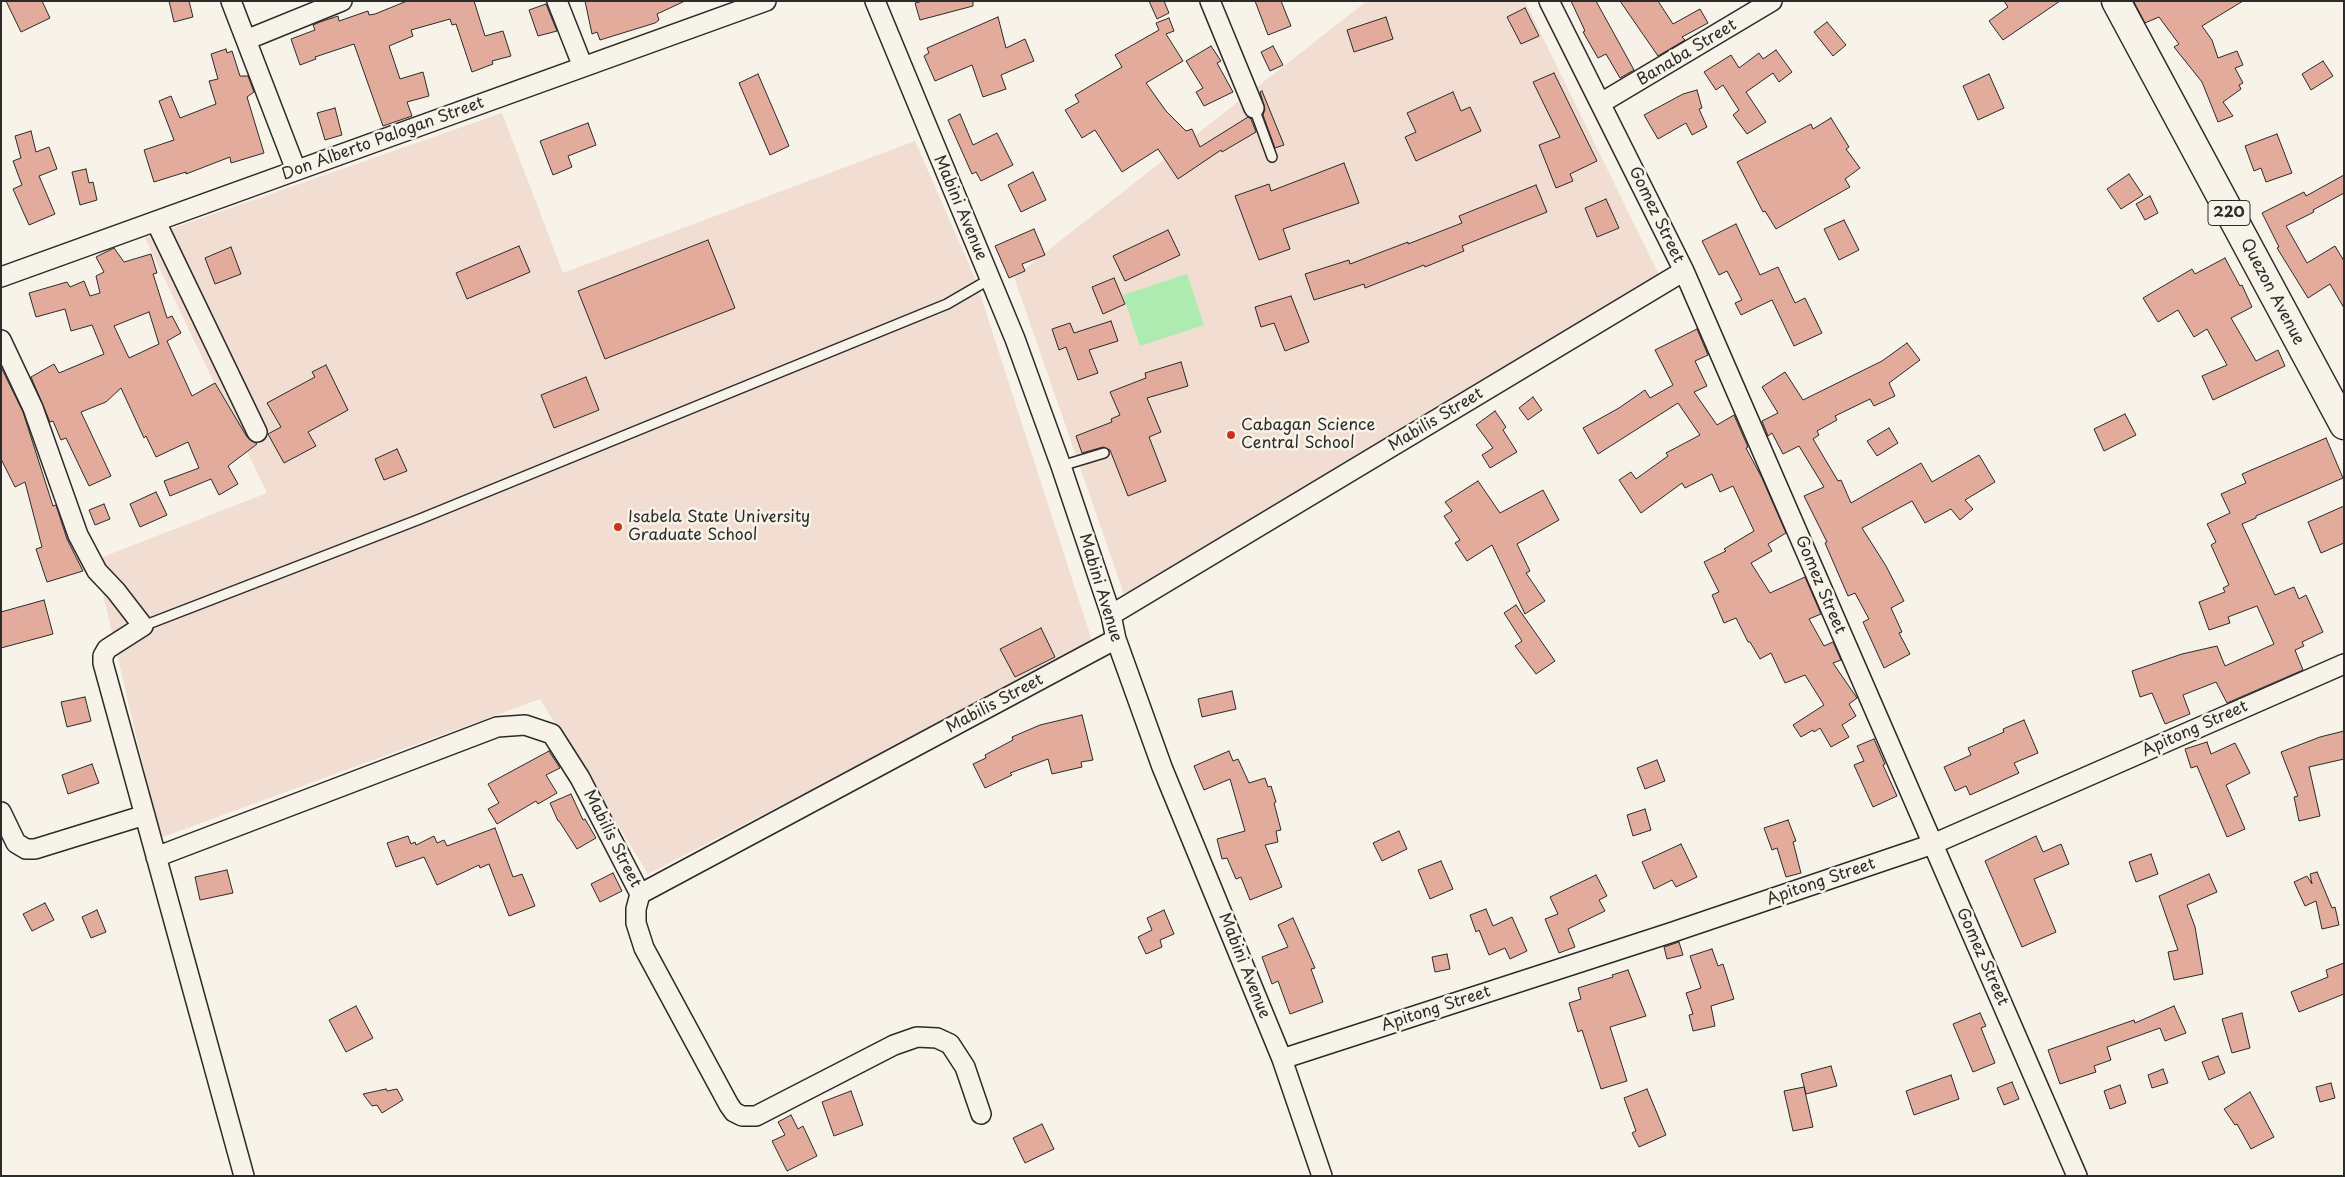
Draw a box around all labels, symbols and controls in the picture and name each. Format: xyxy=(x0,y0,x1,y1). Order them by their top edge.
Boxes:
street label: Banaba Street xyxy=(1634,16,1740,90)
street label: Don Alberto Palogan Street xyxy=(279,93,487,185)
street label: Mabini Avenue xyxy=(929,153,991,263)
street label: Gomez Street xyxy=(1624,164,1688,266)
road number: 220 xyxy=(2208,200,2250,226)
street label: Quezon Avenue xyxy=(2236,236,2308,348)
street label: Mabilis Street xyxy=(1385,384,1487,456)
place label: Cabagan Science Central School xyxy=(1241,416,1375,454)
marker: Cabagan Science Central School xyxy=(1225,429,1237,441)
place label: Isabela State University Graduate School xyxy=(628,508,810,546)
marker: Isabela State University Graduate School xyxy=(612,521,624,533)
street label: Mabini Avenue xyxy=(1074,532,1126,644)
street label: Gomez Street xyxy=(1791,533,1849,637)
street label: Mabilis Street xyxy=(943,670,1047,738)
street label: Apitong Street xyxy=(2139,697,2251,761)
street label: Mabilis Street xyxy=(579,787,645,891)
street label: Apitong Street xyxy=(1764,854,1878,910)
street label: Gomez Street xyxy=(1952,905,2012,1009)
street label: Mabini Avenue xyxy=(1214,910,1274,1022)
street label: Apitong Street xyxy=(1379,982,1493,1036)

